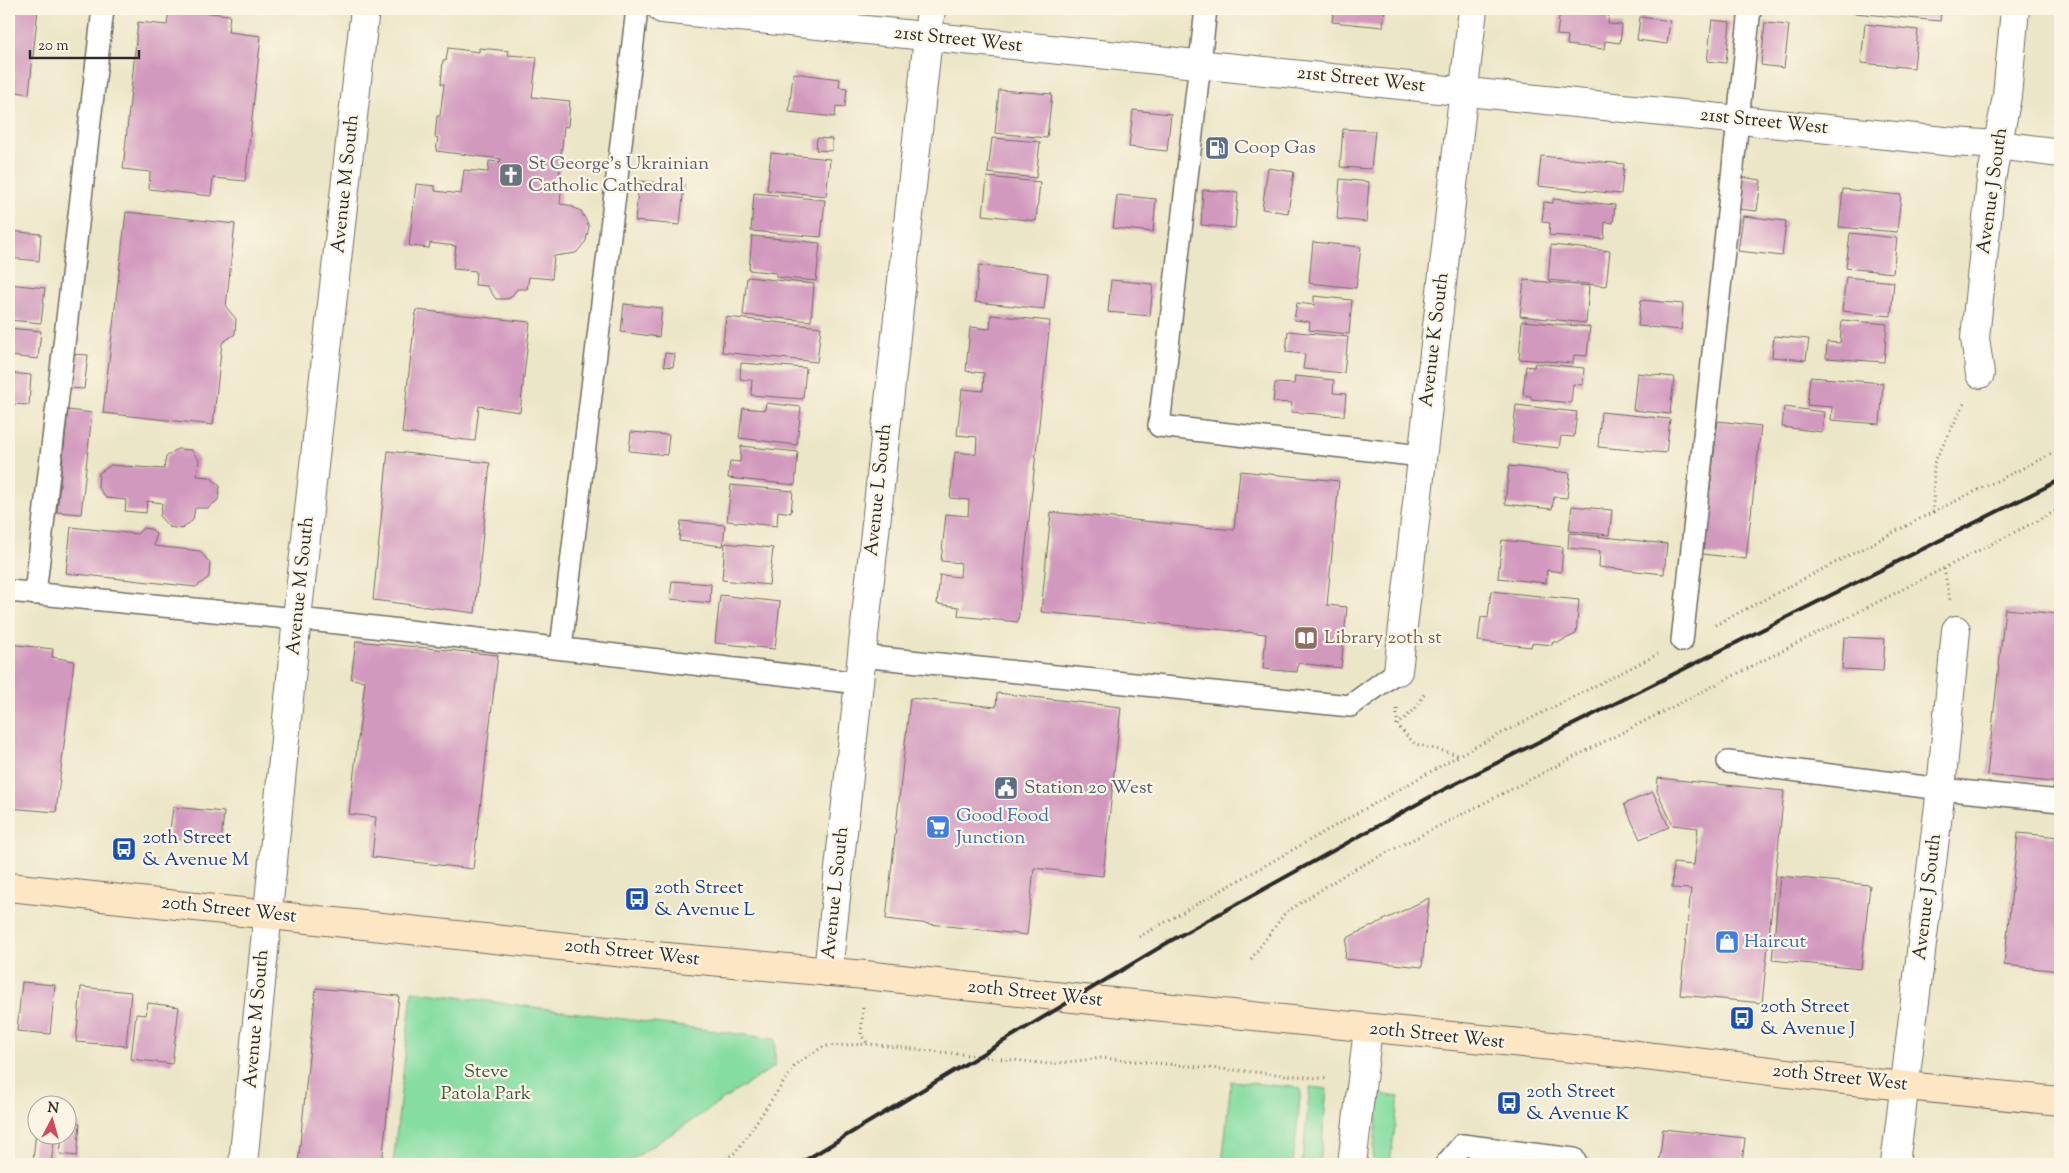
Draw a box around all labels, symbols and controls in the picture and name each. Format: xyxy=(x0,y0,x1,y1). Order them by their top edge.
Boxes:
street label: 21st Street West xyxy=(893,20,1024,60)
scale bar xyxy=(30,28,139,60)
text: 20 m xyxy=(38,36,69,57)
street label: 21st Street West xyxy=(1296,60,1427,100)
street label: 21st Street West xyxy=(1699,102,1830,142)
street label: Avenue M South xyxy=(325,113,367,255)
street label: Avenue J South xyxy=(1971,126,2015,256)
fuel station icon: Coop Gas xyxy=(1204,135,1230,161)
place label: Coop Gas xyxy=(1234,135,1316,162)
place label: St George's Ukrainian Catholic Cathedral xyxy=(528,151,709,200)
church icon: St George's Ukrainian Catholic Cathedral xyxy=(498,162,524,188)
street label: Avenue K South xyxy=(1413,271,1457,409)
street label: Avenue L South xyxy=(859,422,899,558)
street label: Avenue M South xyxy=(280,515,322,657)
library icon: Library 20th st xyxy=(1293,625,1319,651)
place label: Library 20th st xyxy=(1324,625,1442,652)
public building icon: Station 20 West xyxy=(993,775,1019,801)
place label: Station 20 West xyxy=(1024,775,1153,802)
place label: Good Food Junction xyxy=(955,803,1049,852)
supermarket icon: Good Food Junction xyxy=(925,814,951,840)
place label: 20th Street & Avenue M xyxy=(142,825,250,874)
street label: Avenue L South xyxy=(816,825,856,961)
street label: Avenue J South xyxy=(1907,832,1949,962)
bus stop icon: 20th Street & Avenue M xyxy=(111,836,137,862)
place label: 20th Street & Avenue L xyxy=(654,875,756,924)
bus stop icon: 20th Street & Avenue L xyxy=(624,886,650,912)
street label: 20th Street West xyxy=(160,889,298,931)
shop icon: Haircut xyxy=(1714,929,1740,955)
place label: Haircut xyxy=(1744,929,1807,956)
street label: 20th Street West xyxy=(563,932,701,974)
street label: Avenue M South xyxy=(237,948,277,1090)
street label: 20th Street West xyxy=(966,973,1104,1015)
place label: 20th Street & Avenue J xyxy=(1760,994,1856,1043)
bus stop icon: 20th Street & Avenue J xyxy=(1729,1005,1755,1031)
street label: 20th Street West xyxy=(1368,1015,1506,1057)
street label: 20th Street West xyxy=(1771,1057,1909,1099)
park label: Steve Patola Park xyxy=(441,1059,532,1108)
place label: 20th Street & Avenue K xyxy=(1526,1079,1630,1128)
bus stop icon: 20th Street & Avenue K xyxy=(1496,1090,1522,1116)
north arrow xyxy=(28,1096,78,1146)
text: N xyxy=(47,1099,60,1120)

